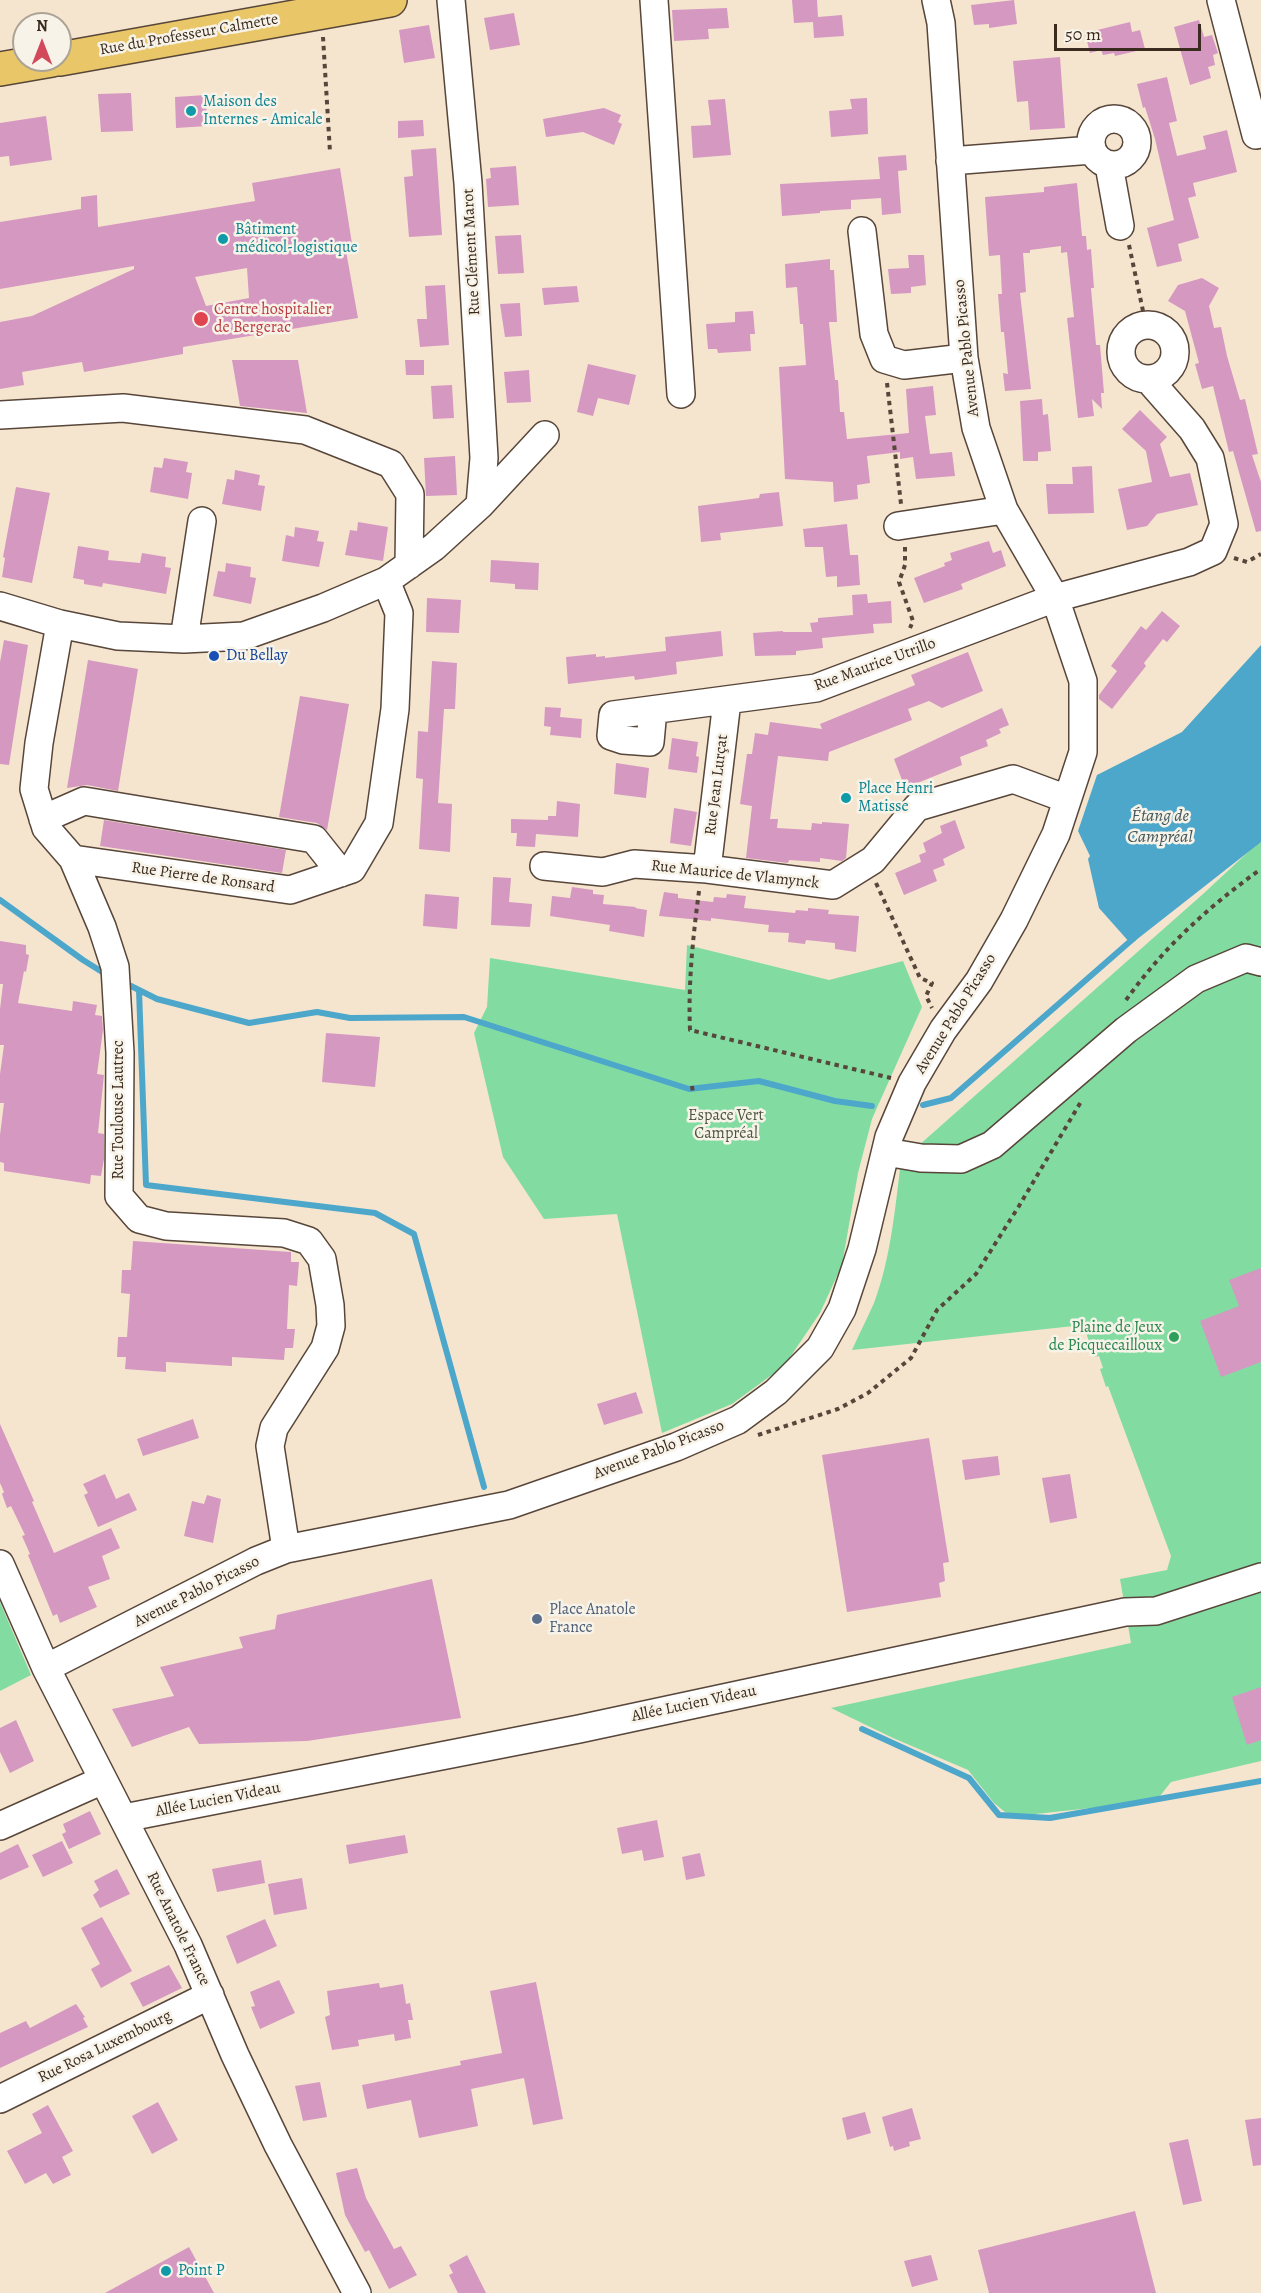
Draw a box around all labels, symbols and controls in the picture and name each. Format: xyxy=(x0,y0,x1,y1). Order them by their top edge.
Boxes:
street label: Rue du Professeur Calmette xyxy=(98,10,280,60)
north arrow xyxy=(12,12,72,72)
scale bar xyxy=(1057,12,1204,50)
text: N xyxy=(36,15,48,37)
text: 50 m xyxy=(1065,22,1101,46)
place label: Maison des Internes - Amicale xyxy=(203,92,323,130)
marker: Maison des Internes - Amicale xyxy=(184,104,198,118)
street label: Rue Clément Marot xyxy=(459,188,485,316)
place label: Bâtiment médicol-logistique xyxy=(235,220,358,258)
marker: Bâtiment médicol-logistique xyxy=(216,232,230,246)
street label: Avenue Pablo Picasso xyxy=(950,278,984,418)
place label: Centre hospitalier de Bergerac xyxy=(214,300,332,338)
marker: Centre hospitalier de Bergerac xyxy=(192,310,210,328)
street label: Rue Maurice Utrillo xyxy=(812,634,938,696)
place label: Du Bellay xyxy=(226,646,288,666)
marker: Du Bellay xyxy=(207,649,221,663)
street label: Rue Jean Lurçat xyxy=(701,733,733,837)
place label: Place Henri Matisse xyxy=(858,779,933,817)
marker: Place Henri Matisse xyxy=(839,791,853,805)
water label: Étang de Campréal xyxy=(1127,806,1193,848)
street label: Rue Maurice de Vlamynck xyxy=(650,857,820,893)
street label: Rue Pierre de Ronsard xyxy=(130,858,276,898)
street label: Avenue Pablo Picasso xyxy=(911,950,1001,1078)
street label: Rue Toulouse Lautrec xyxy=(109,1040,129,1180)
park label: Espace Vert Campréal xyxy=(688,1106,764,1144)
place label: Plaine de Jeux de Picquecailloux xyxy=(1049,1318,1162,1356)
marker: Plaine de Jeux de Picquecailloux xyxy=(1167,1330,1181,1344)
street label: Avenue Pablo Picasso xyxy=(591,1416,727,1484)
street label: Avenue Pablo Picasso xyxy=(131,1552,263,1632)
place label: Place Anatole France xyxy=(549,1600,636,1638)
marker: Place Anatole France xyxy=(530,1612,544,1626)
street label: Allée Lucien Videau xyxy=(630,1681,758,1727)
street label: Allée Lucien Videau xyxy=(154,1778,282,1822)
street label: Rue Anatole France xyxy=(142,1869,214,1989)
street label: Rue Rosa Luxembourg xyxy=(35,2006,175,2088)
place label: Point P xyxy=(178,2261,225,2281)
marker: Point P xyxy=(159,2264,173,2278)

